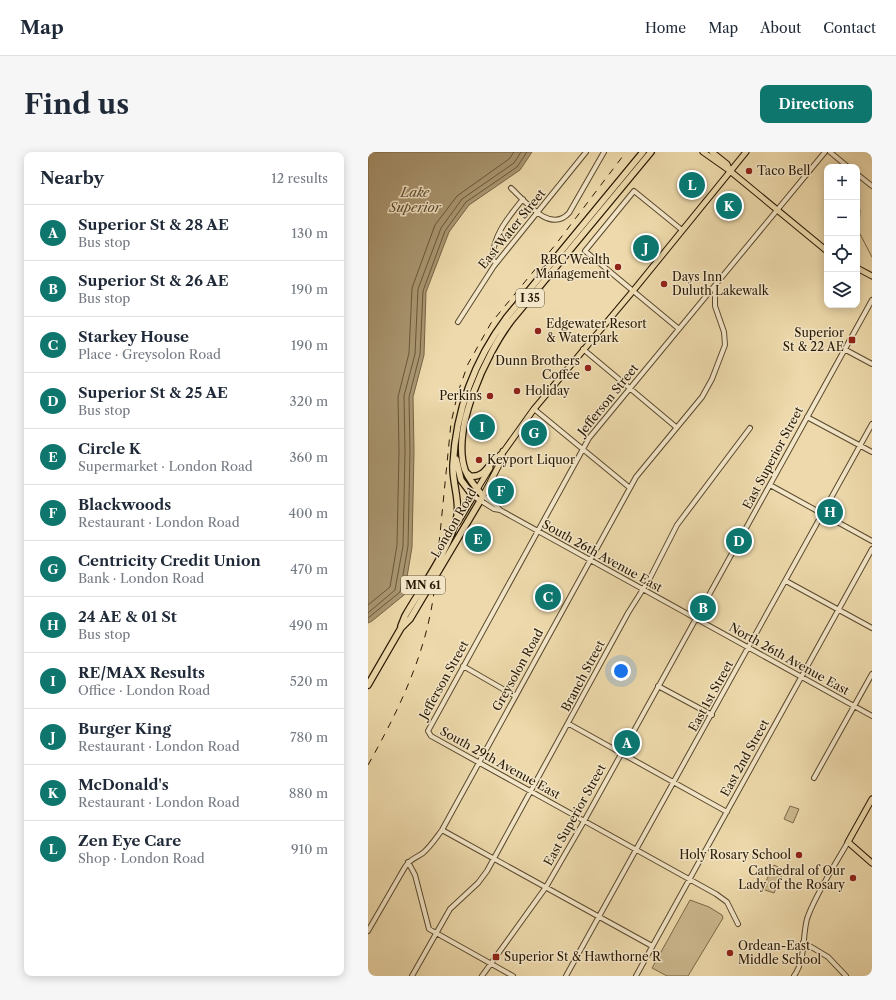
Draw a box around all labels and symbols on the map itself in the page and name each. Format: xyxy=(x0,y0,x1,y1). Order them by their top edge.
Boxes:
place label: Taco Bell xyxy=(757,163,811,178)
marker: Taco Bell xyxy=(744,166,754,176)
pin: L xyxy=(679,170,705,200)
water label: Lake Superior xyxy=(388,184,442,215)
street label: East Water Street xyxy=(475,185,549,272)
pin: K xyxy=(716,191,742,221)
pin: J xyxy=(633,233,659,263)
place label: RBC Wealth Management xyxy=(535,252,611,281)
marker: RBC Wealth Management xyxy=(613,262,623,272)
place label: Days Inn Duluth Lakewalk xyxy=(672,269,770,298)
marker: Days Inn Duluth Lakewalk xyxy=(659,279,669,289)
road number: I 35 xyxy=(516,289,544,307)
place label: Edgewater Resort & Waterpark xyxy=(546,316,647,345)
place label: Superior St & 22 AE xyxy=(783,325,844,354)
marker: Edgewater Resort & Waterpark xyxy=(533,326,543,336)
marker: Superior St & 22 AE xyxy=(847,335,857,345)
place label: Dunn Brothers Coffee xyxy=(495,353,580,382)
street label: Jefferson Street xyxy=(573,360,642,440)
marker: Dunn Brothers Coffee xyxy=(583,363,593,373)
place label: Holiday xyxy=(525,383,570,398)
marker: Holiday xyxy=(512,386,522,396)
place label: Perkins xyxy=(439,388,482,403)
marker: Perkins xyxy=(485,391,495,401)
street label: East Superior Street xyxy=(739,403,806,512)
pin: I xyxy=(469,412,495,442)
pin: G xyxy=(521,418,547,448)
place label: Keyport Liquor xyxy=(487,452,575,467)
marker: Keyport Liquor xyxy=(474,455,484,465)
pin: F xyxy=(488,476,514,506)
street label: London Road xyxy=(428,485,480,560)
pin: H xyxy=(817,497,843,527)
street label: South 26th Avenue East xyxy=(540,516,666,595)
pin: E xyxy=(465,524,491,554)
pin: D xyxy=(726,526,752,556)
road number: MN 61 xyxy=(401,576,445,594)
pin: C xyxy=(535,582,561,612)
pin: B xyxy=(690,593,716,623)
street label: North 26th Avenue East xyxy=(726,619,853,698)
street label: Greysolon Road xyxy=(489,626,547,713)
street label: Jefferson Street xyxy=(415,637,472,724)
street label: Branch Street xyxy=(558,637,608,714)
street label: East 1st Street xyxy=(685,657,737,734)
your location xyxy=(611,661,631,681)
street label: East 2nd Street xyxy=(717,716,772,799)
street label: South 29th Avenue East xyxy=(438,723,564,802)
pin: A xyxy=(614,728,640,758)
street label: East Superior Street xyxy=(540,761,609,868)
place label: Holy Rosary School xyxy=(679,847,791,862)
marker: Holy Rosary School xyxy=(794,850,804,860)
place label: Cathedral of Our Lady of the Rosary xyxy=(738,863,845,892)
marker: Cathedral of Our Lady of the Rosary xyxy=(848,873,858,883)
place label: Ordean-East Middle School xyxy=(738,938,822,967)
marker: Ordean-East Middle School xyxy=(725,948,735,958)
place label: Superior St & Hawthorne R xyxy=(504,949,662,964)
marker: Superior St & Hawthorne R xyxy=(491,952,501,962)

